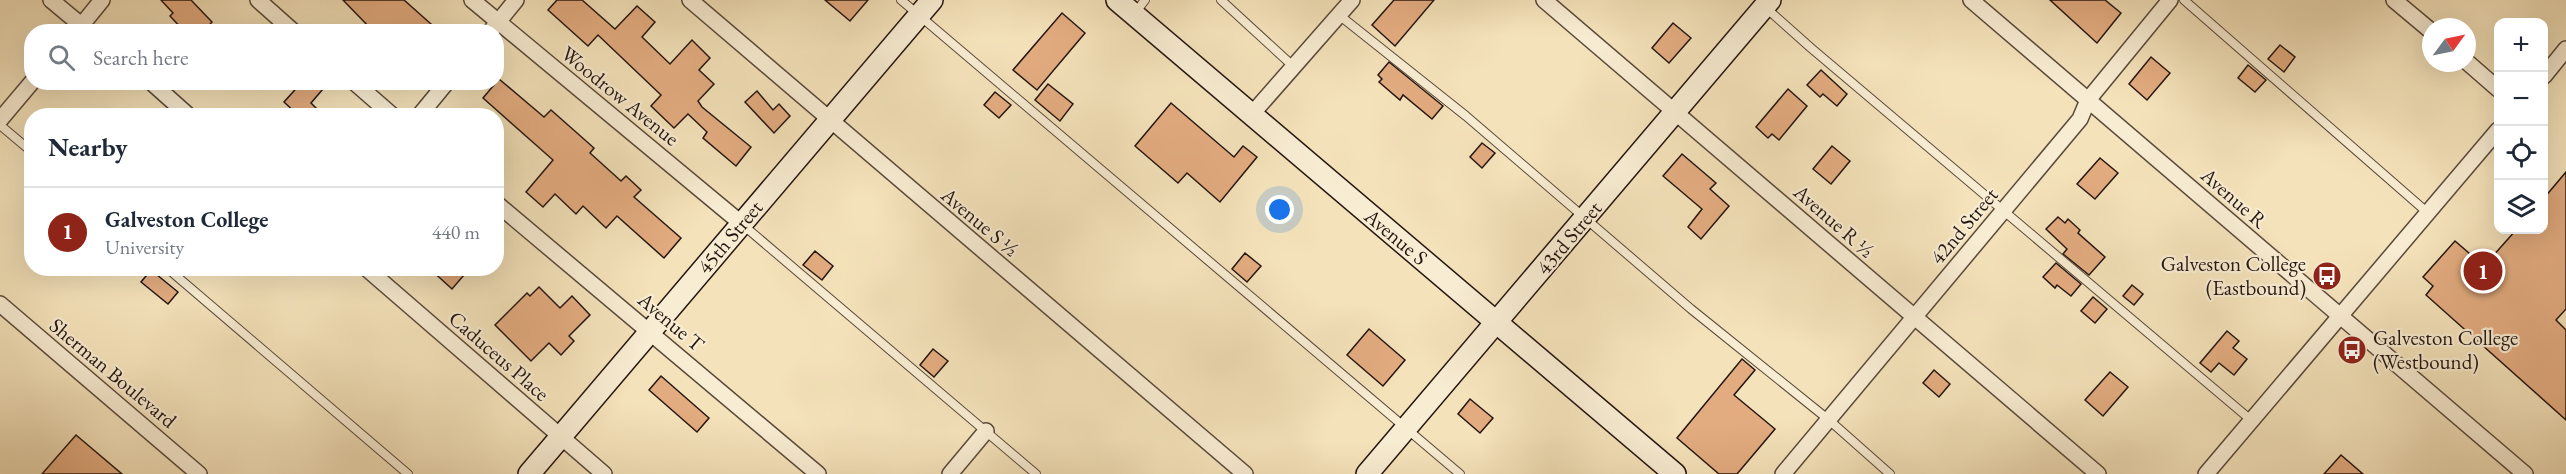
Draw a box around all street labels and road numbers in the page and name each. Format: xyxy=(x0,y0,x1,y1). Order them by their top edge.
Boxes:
street label: Woodrow Avenue xyxy=(556,40,685,152)
street label: Avenue R xyxy=(2195,161,2274,235)
street label: Avenue R ½ xyxy=(1787,177,1880,263)
street label: Avenue S ½ xyxy=(935,181,1025,262)
street label: 42nd Street xyxy=(1924,181,2004,270)
street label: 45th Street xyxy=(691,194,768,279)
street label: 43rd Street xyxy=(1530,195,1608,280)
street label: Avenue S xyxy=(1358,202,1433,271)
street label: Avenue T xyxy=(632,285,711,358)
street label: Caduceus Place xyxy=(443,305,555,407)
street label: Sherman Boulevard xyxy=(44,312,183,434)

